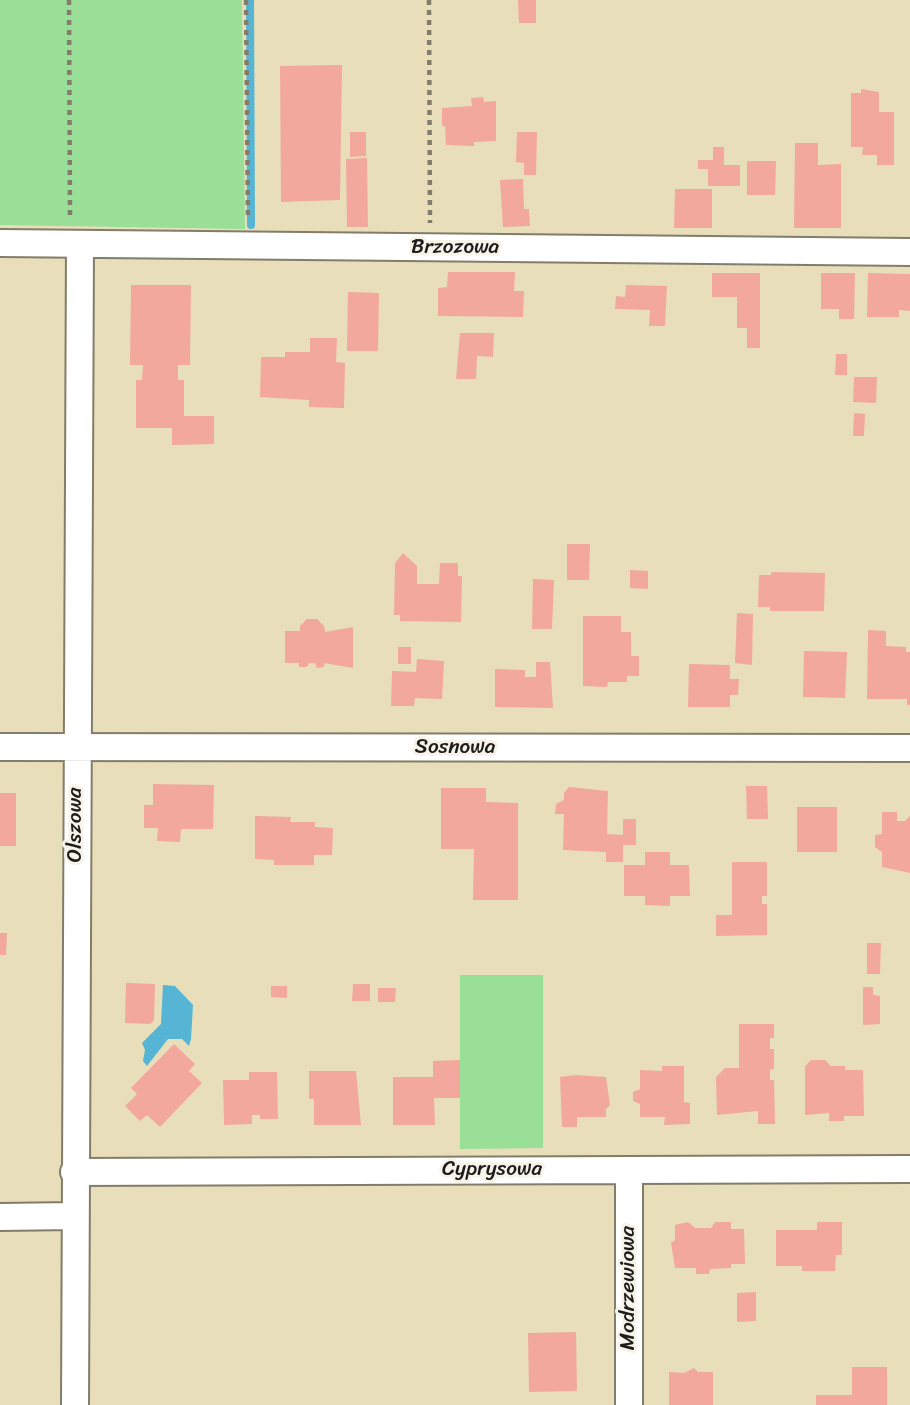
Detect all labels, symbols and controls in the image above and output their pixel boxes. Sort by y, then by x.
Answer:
street label: Brzozowa [411,235,499,261]
street label: Sosnowa [415,735,495,761]
street label: Olszowa [63,788,89,862]
street label: Cyprysowa [442,1157,542,1183]
street label: Modrzewiowa [616,1226,642,1350]

